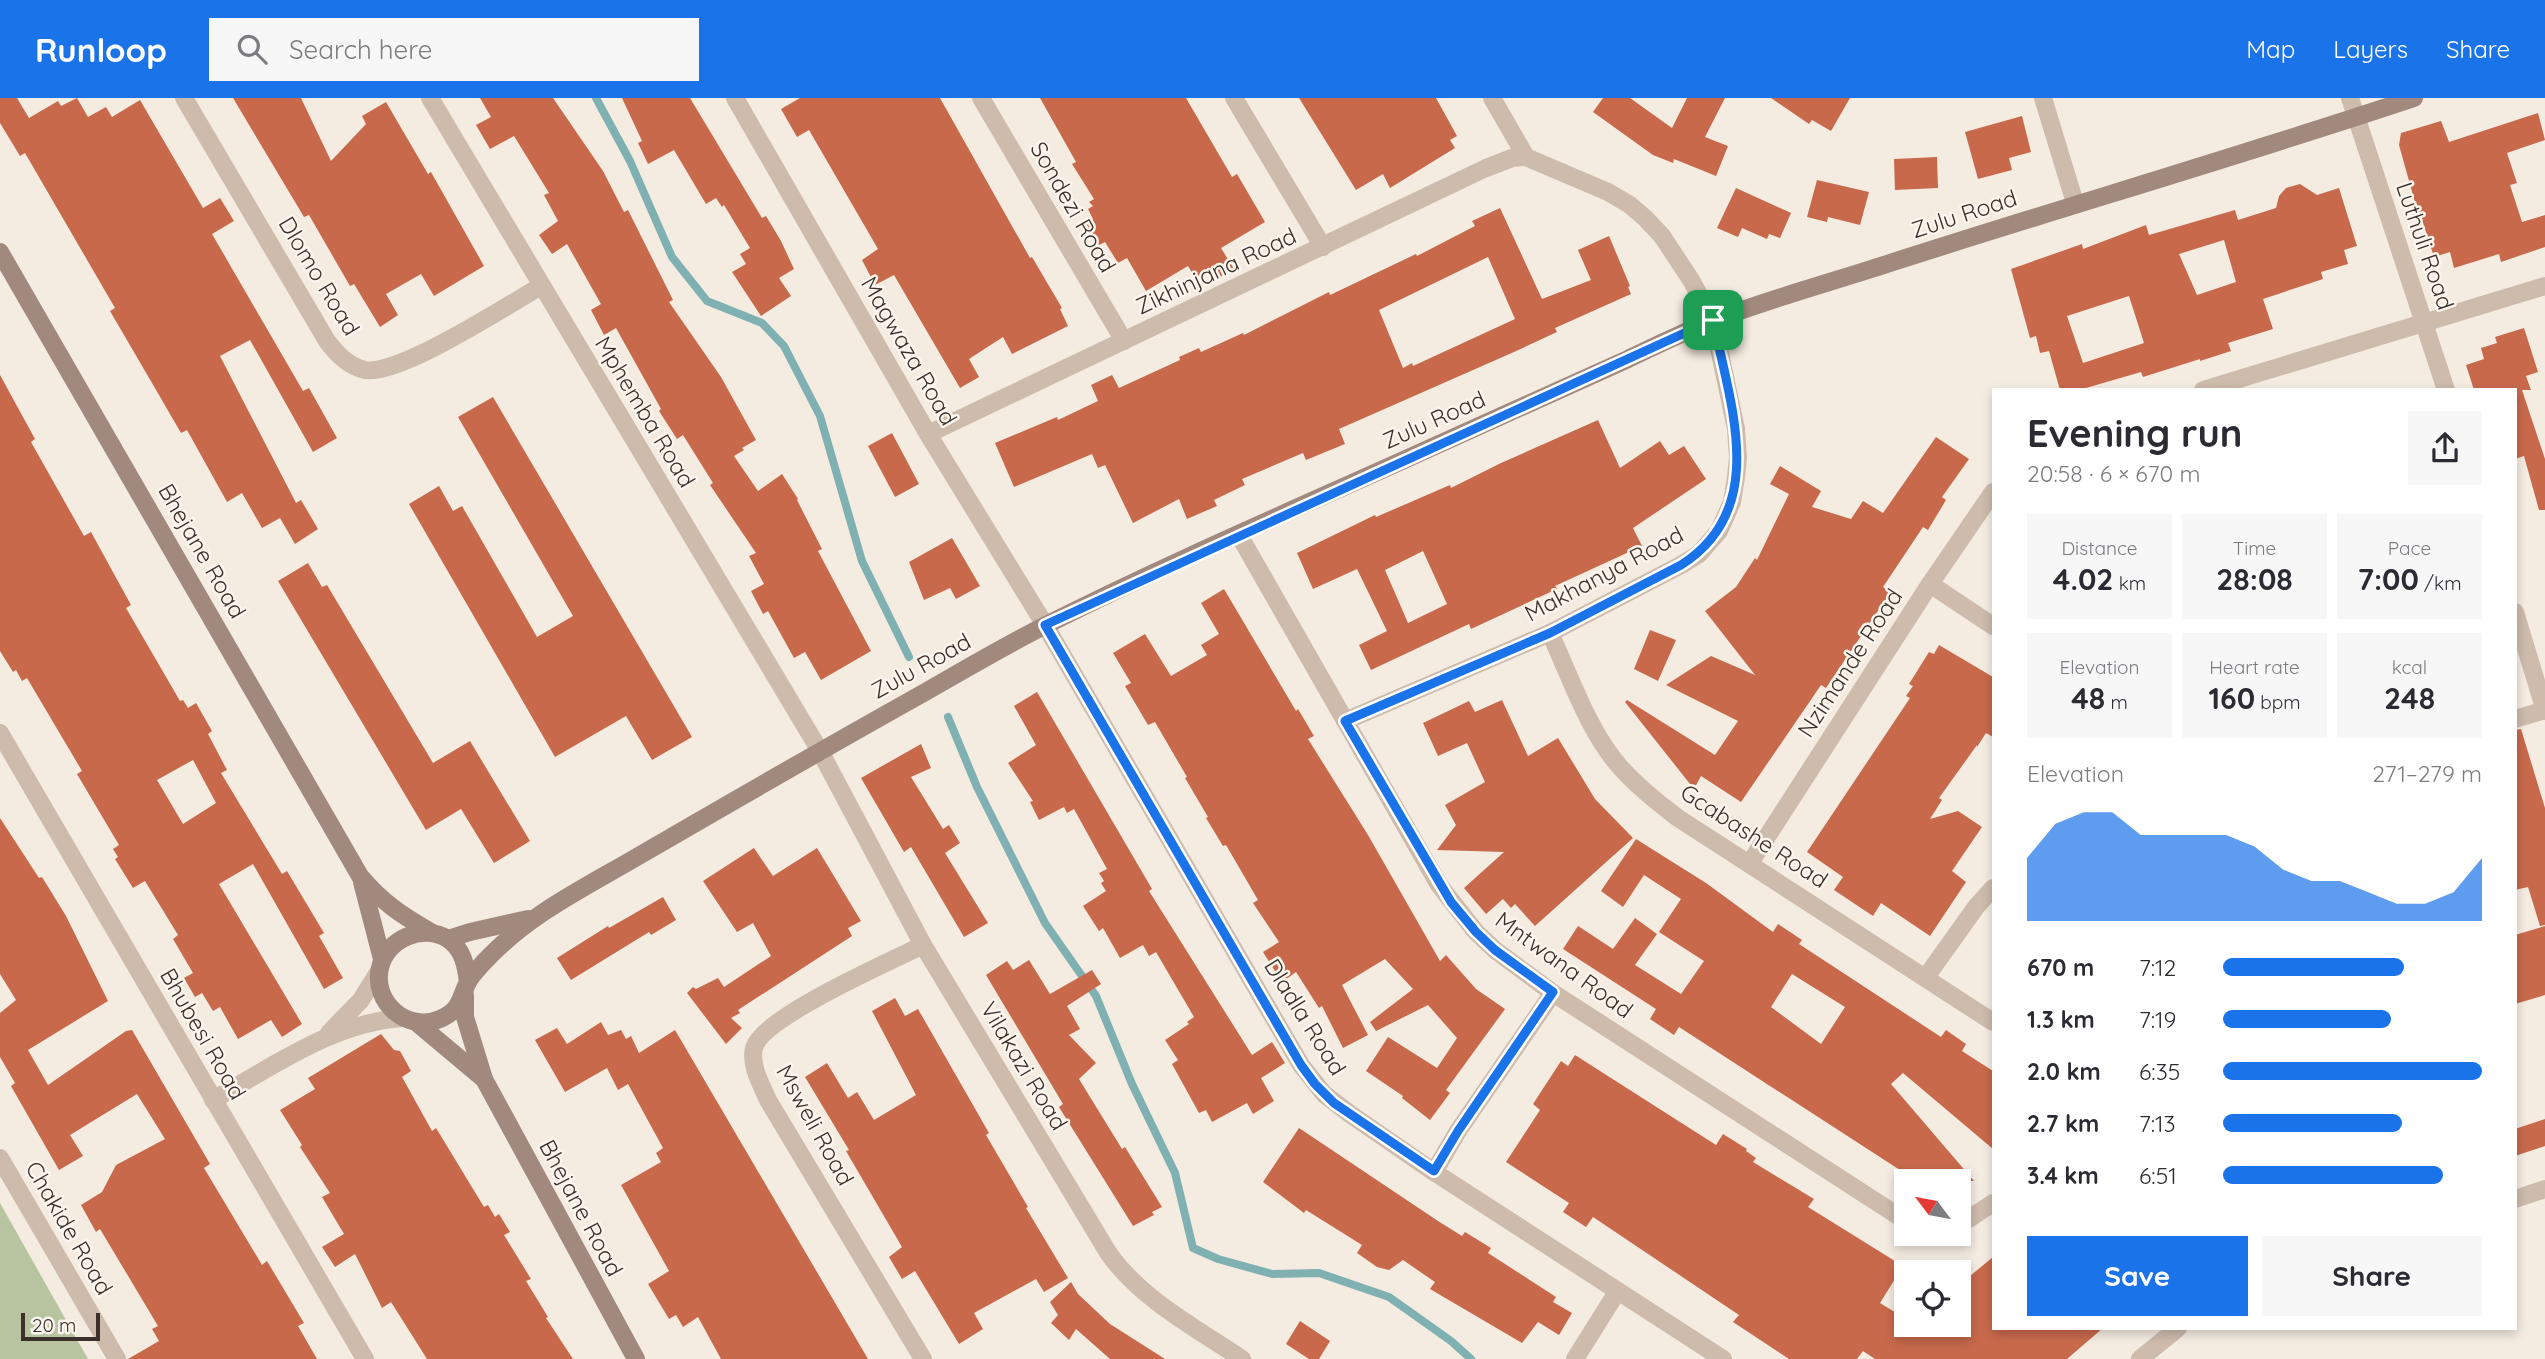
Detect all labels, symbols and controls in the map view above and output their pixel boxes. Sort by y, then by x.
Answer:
search box [209,18,699,81]
text: Runloop [35,29,167,70]
icon: search [233,30,271,68]
text: Search here [289,33,432,66]
text: Map [2246,34,2295,64]
text: Layers [2333,34,2408,64]
text: Share [2446,34,2510,64]
street label: Sondezi Road [1024,136,1123,277]
street label: Luthuli Road [2390,178,2461,313]
street label: Zulu Road [1907,183,2020,244]
street label: Dlomo Road [273,211,366,341]
street label: Zikhinjana Road [1131,221,1301,320]
street label: Magwaza Road [855,271,964,430]
pin [1683,290,1743,350]
icon: arrive [1694,301,1732,339]
street label: Mphemba Road [589,331,702,493]
street label: Zulu Road [1378,384,1490,455]
text: Evening run [2027,409,2242,457]
button: share [2408,411,2482,485]
text: 20:58 · 6 × 670 m [2027,459,2200,488]
street label: Bhejane Road [152,478,253,623]
street label: Makhanya Road [1519,520,1688,628]
text: Distance [2061,536,2138,560]
text: Time [2233,536,2276,560]
text: Pace [2388,536,2431,560]
text: 4.02 [2053,560,2113,598]
text: 28:08 [2216,560,2293,598]
text: 7:00 [2357,560,2419,598]
text: km [2113,571,2146,595]
text: /km [2419,571,2462,595]
street label: Nzimande Road [1791,583,1908,742]
street label: Zulu Road [866,626,976,705]
text: Elevation [2059,655,2140,679]
text: Heart rate [2209,655,2300,679]
text: kcal [2392,655,2427,679]
text: 48 [2071,679,2105,717]
text: 160 [2208,679,2255,717]
text: 248 [2384,679,2435,717]
text: m [2105,690,2128,714]
text: bpm [2255,690,2301,714]
text: Elevation [2027,759,2124,788]
text: 271–279 m [2372,759,2482,788]
street label: Gcabashe Road [1675,777,1833,894]
street label: Mntwana Road [1490,905,1639,1024]
street label: Dladla Road [1258,953,1353,1081]
text: 670 m [2027,953,2094,982]
text: 7:12 [2139,953,2176,982]
street label: Bhubesi Road [154,963,253,1105]
street label: Vilakazi Road [975,996,1074,1135]
text: 1.3 km [2027,1005,2095,1034]
text: 7:19 [2139,1005,2176,1034]
text: 2.0 km [2027,1057,2101,1086]
text: 6:35 [2139,1057,2180,1086]
street label: Msweli Road [770,1059,861,1190]
text: 2.7 km [2027,1109,2099,1138]
text: 7:13 [2139,1109,2176,1138]
street label: Bhejane Road [533,1134,630,1281]
street label: Chakide Road [19,1156,119,1300]
text: 3.4 km [2027,1161,2099,1190]
text: 6:51 [2139,1161,2177,1190]
north arrow [1894,1169,1970,1246]
map controls [1894,1169,1971,1337]
button: Save [2027,1236,2248,1316]
button: Share [2262,1236,2482,1316]
button: locate [1894,1260,1971,1337]
scale bar [21,1310,100,1342]
text: 20 m [32,1313,76,1337]

